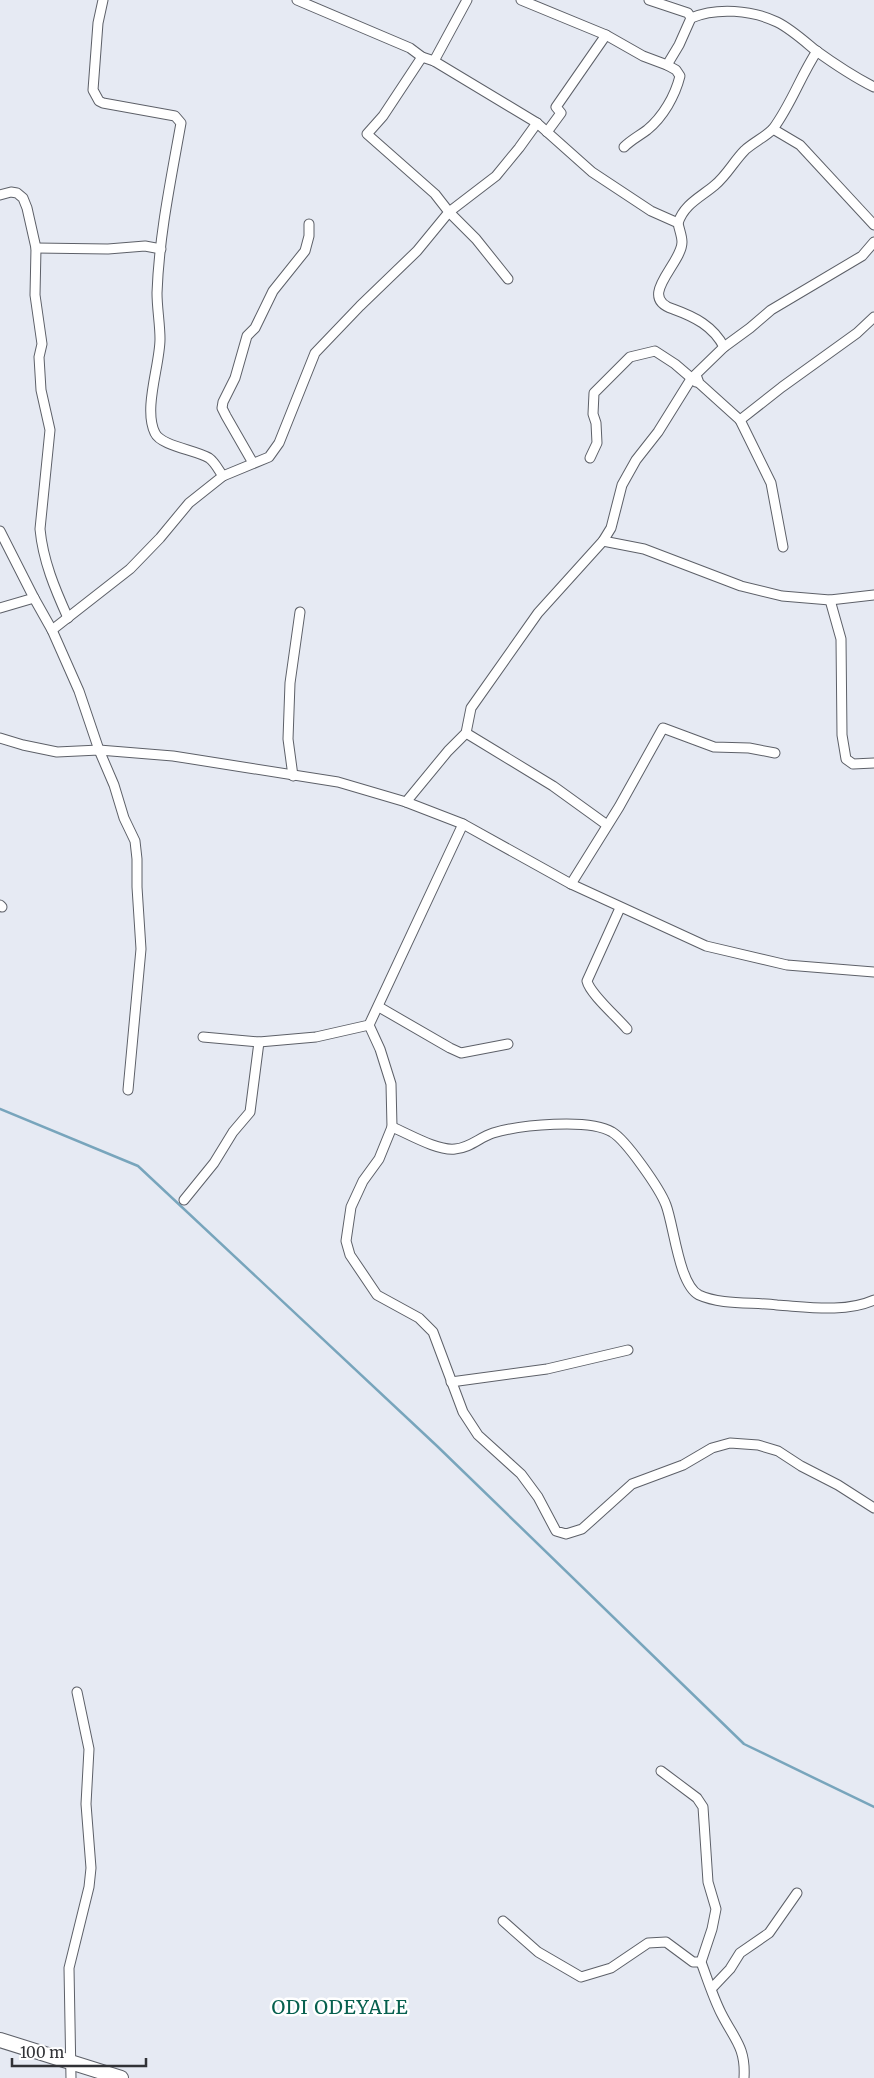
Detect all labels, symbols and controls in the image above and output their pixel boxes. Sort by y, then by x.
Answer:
district label: ODI ODEYALE [271,1995,409,2019]
scale bar [12,2036,146,2068]
text: 100 m [20,2043,64,2062]

